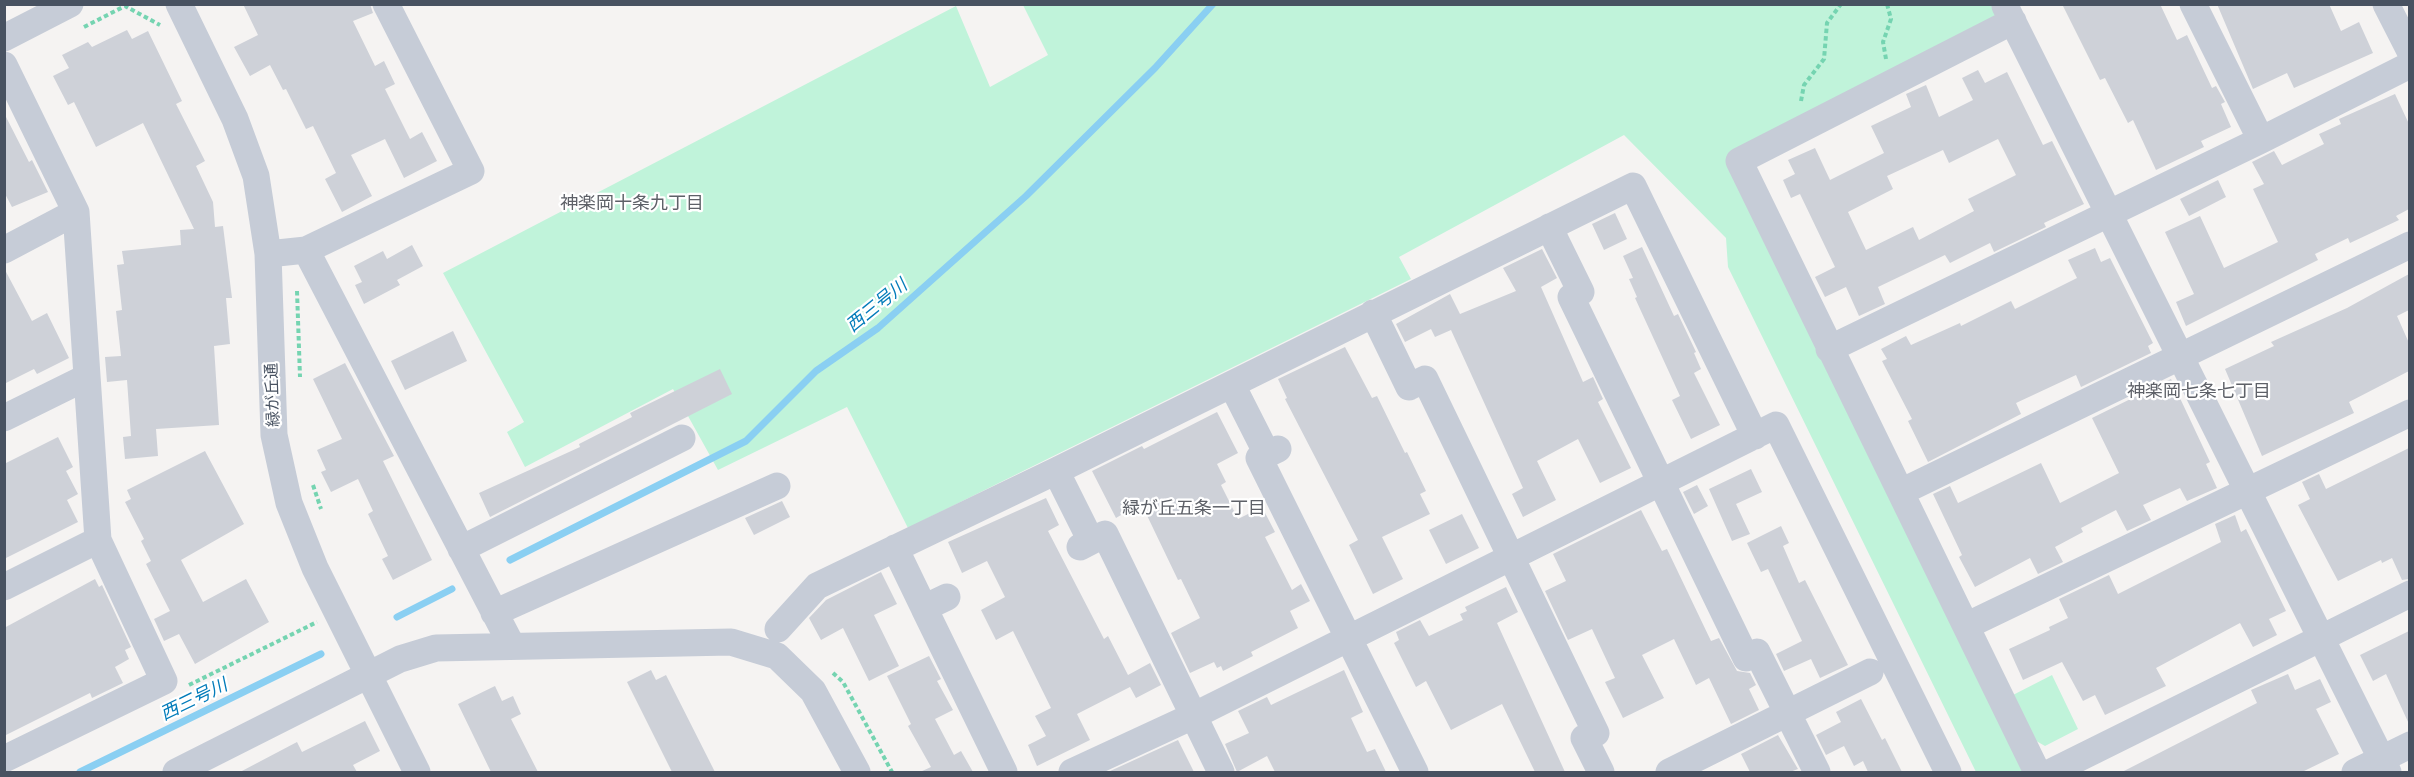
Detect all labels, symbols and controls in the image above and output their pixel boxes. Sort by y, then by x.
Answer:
district label: 神楽岡十条九丁目 [560,193,704,215]
water label: 西三号川 [842,275,912,337]
street label: 緑が丘通 [262,363,284,427]
district label: 神楽岡七条七丁目 [2127,381,2271,403]
district label: 緑が丘五条一丁目 [1122,498,1266,520]
water label: 西三号川 [157,675,231,725]

